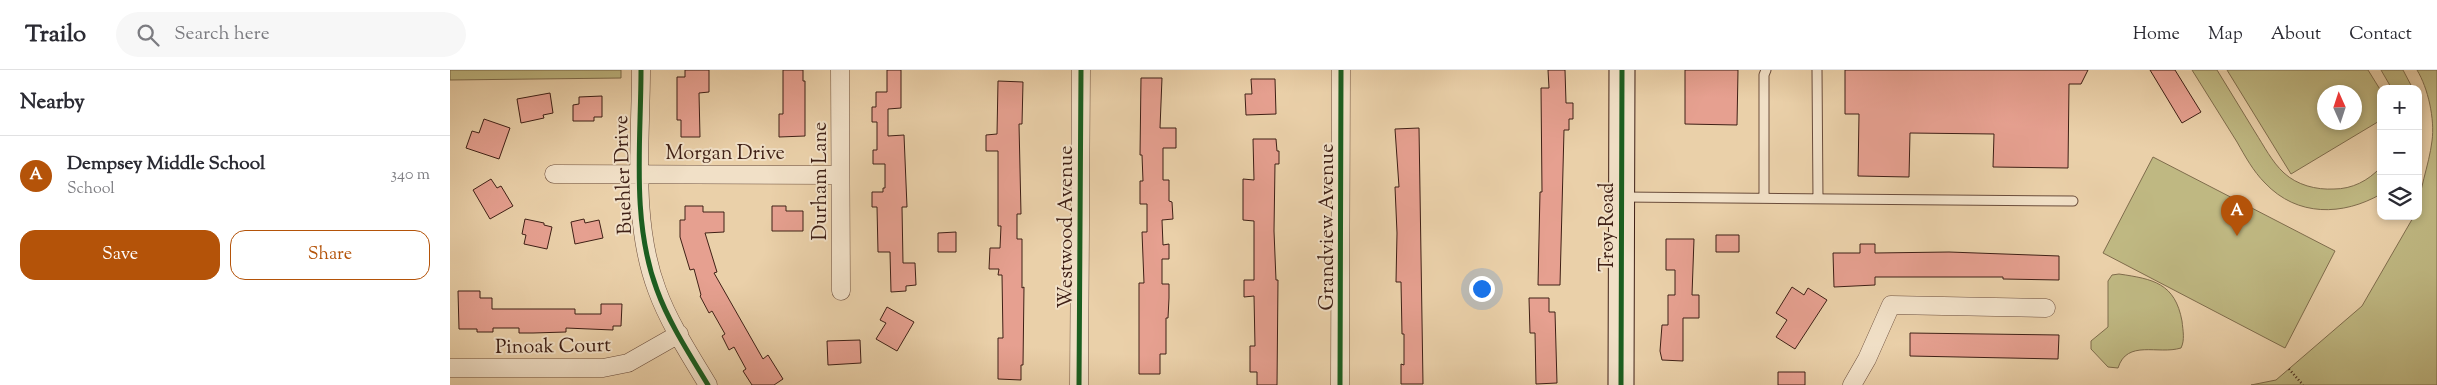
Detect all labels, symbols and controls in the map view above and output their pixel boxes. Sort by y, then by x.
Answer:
search box [116,12,466,57]
text: Trailo [25,18,86,52]
icon: search [134,21,162,49]
text: Search here [174,21,270,48]
text: Home [2133,22,2180,48]
text: Map [2208,22,2243,48]
text: About [2271,22,2321,48]
text: Contact [2349,22,2412,48]
north arrow [2317,85,2362,130]
map controls [2377,85,2422,220]
button: + [2377,85,2422,130]
text: Nearby [20,88,85,118]
street label: Buehler Drive [608,115,641,235]
street label: Durham Lane [807,122,836,240]
button: − [2377,130,2422,175]
street label: Morgan Drive [665,140,785,169]
street label: Grandview Avenue [1314,144,1343,310]
street label: Westwood Avenue [1053,146,1082,308]
text: Dempsey Middle School [67,151,265,178]
text: A [30,164,43,187]
text: 340 m [391,164,430,187]
button: layers [2377,175,2422,220]
text: School [67,178,115,201]
street label: Troy Road [1594,182,1623,272]
pin: A [2221,195,2253,236]
button: Save [20,230,220,280]
button: Share [230,230,430,280]
your location [1469,276,1495,302]
street label: Pinoak Court [495,332,611,363]

